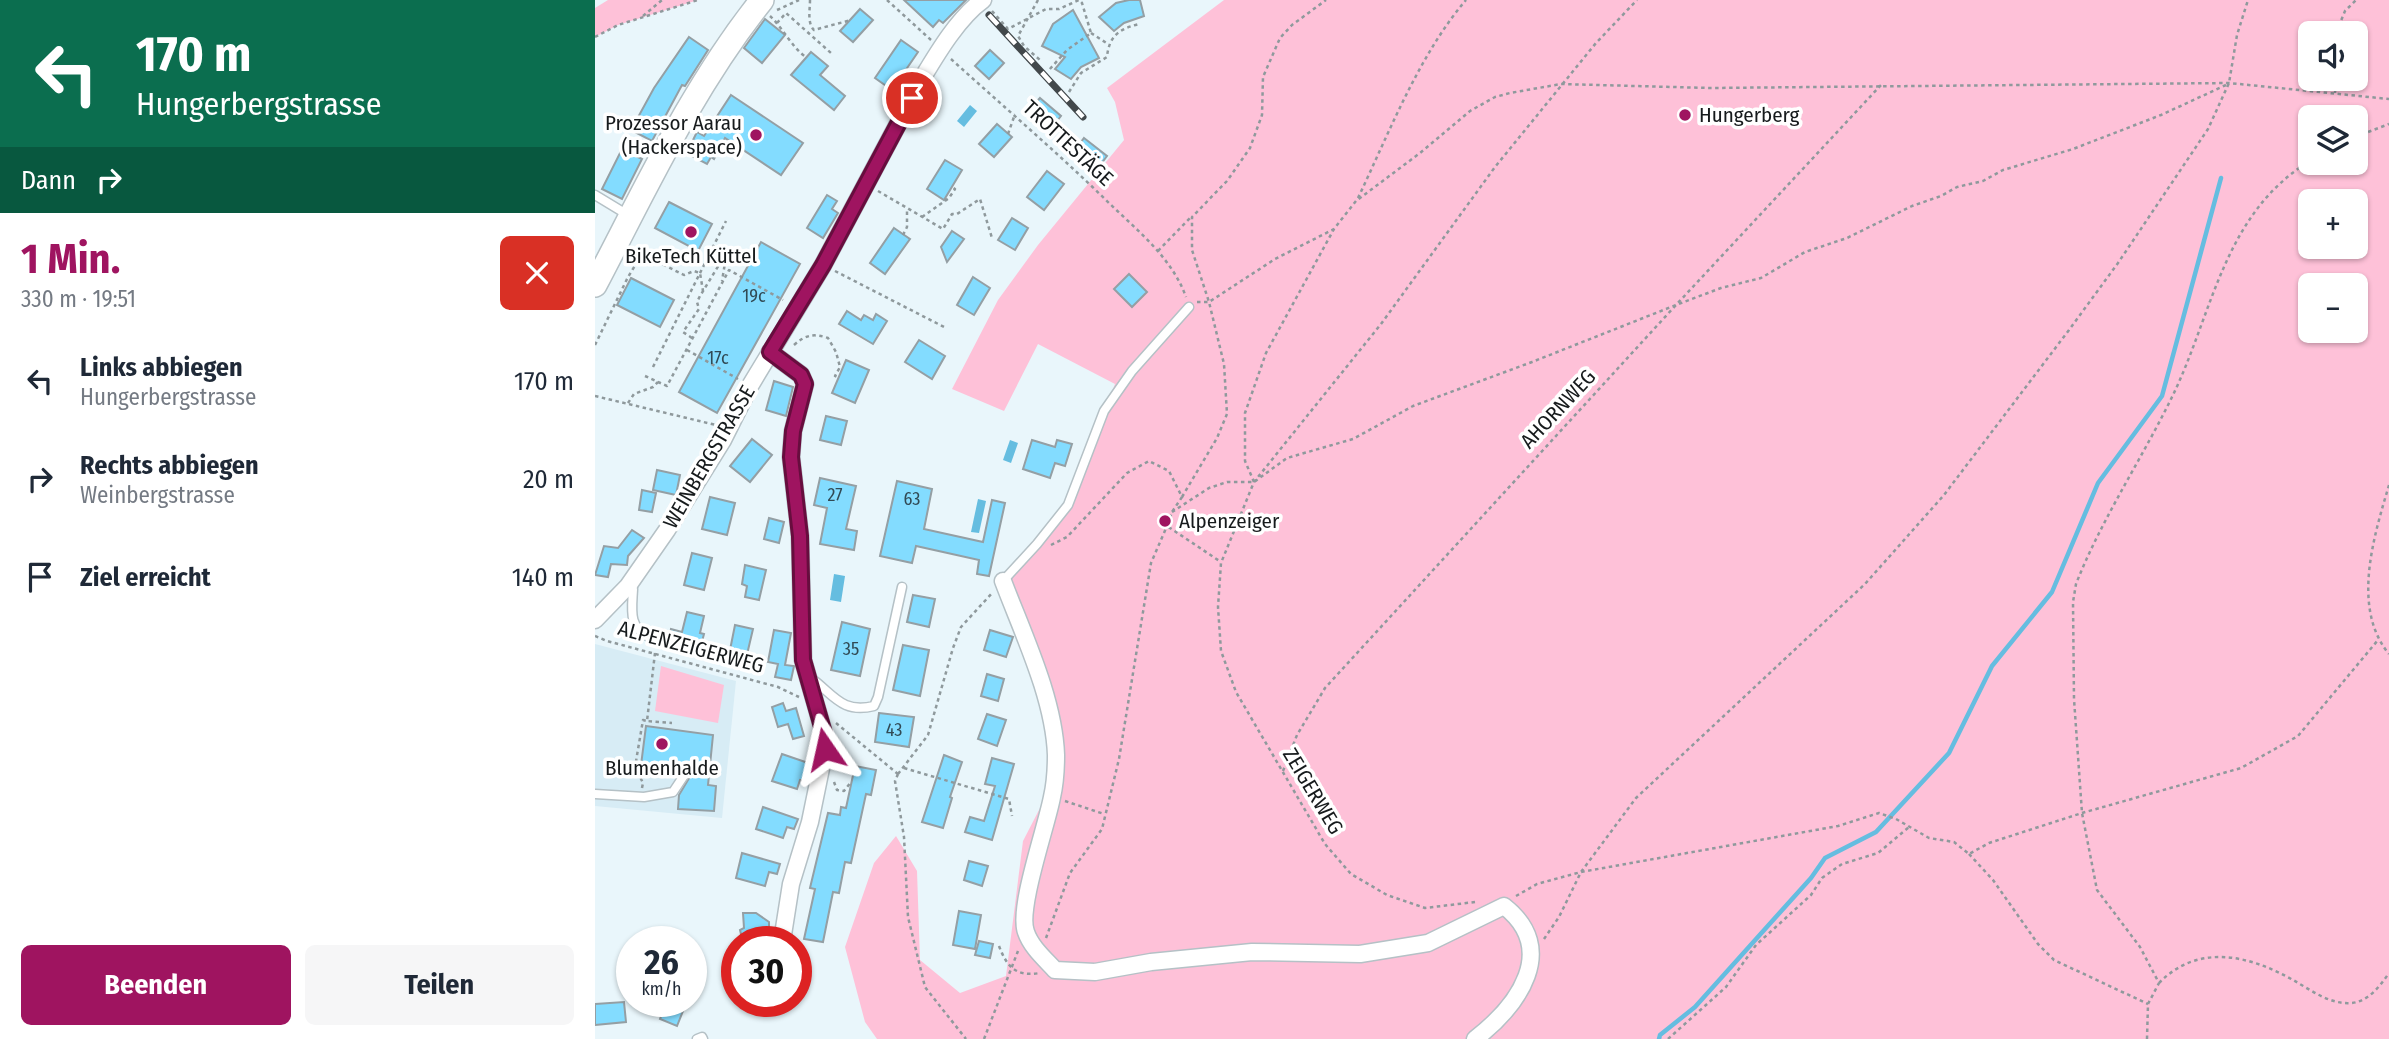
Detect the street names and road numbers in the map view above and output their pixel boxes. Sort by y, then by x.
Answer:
street label: TROTTESTÄGE [1017,95,1119,191]
street label: AHORNWEG [1515,364,1601,454]
street label: WEINBERGSTRASSE [657,381,761,533]
street label: ALPENZEIGERWEG [615,615,767,679]
street label: ZEIGERWEG [1277,743,1349,839]

